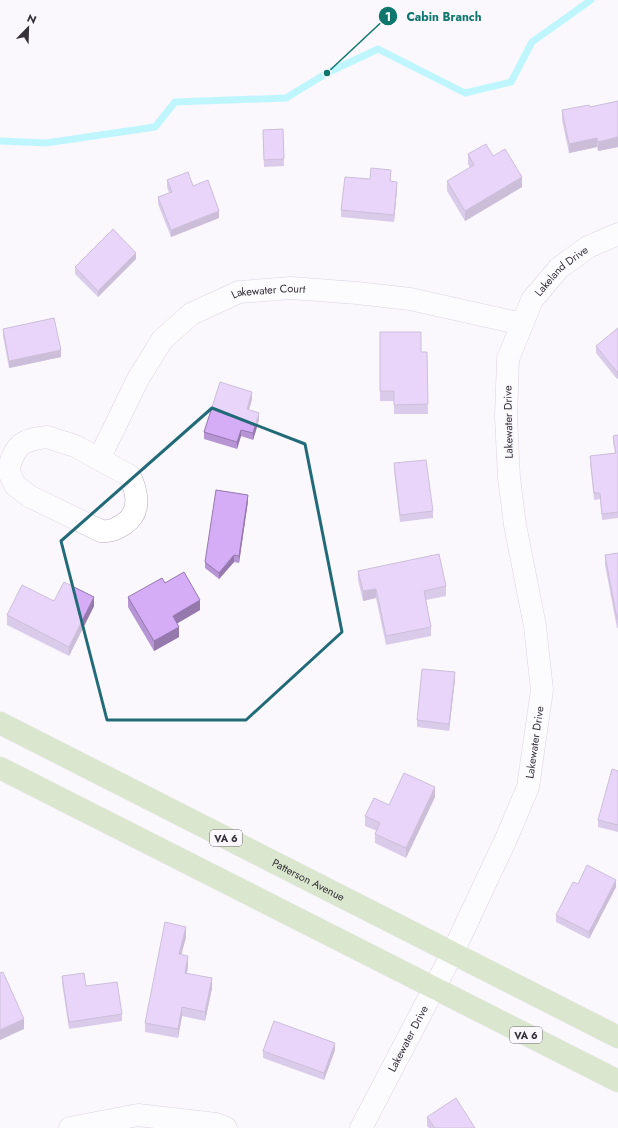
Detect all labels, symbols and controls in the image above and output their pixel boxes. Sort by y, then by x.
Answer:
callout: Cabin Branch [378,4,489,28]
north arrow [8,8,48,48]
text: 1 [385,8,391,26]
text: Cabin Branch [406,8,482,26]
text: N [25,10,39,28]
street label: Lakeland Drive [531,241,591,299]
street label: Lakewater Court [229,280,306,302]
street label: Lakewater Drive [499,385,517,459]
street label: Lakewater Drive [521,705,548,780]
road number: VA 6 [210,830,242,846]
street label: Patterson Avenue [269,855,348,905]
street label: Lakewater Drive [384,1002,432,1075]
road number: VA 6 [510,1027,542,1043]

